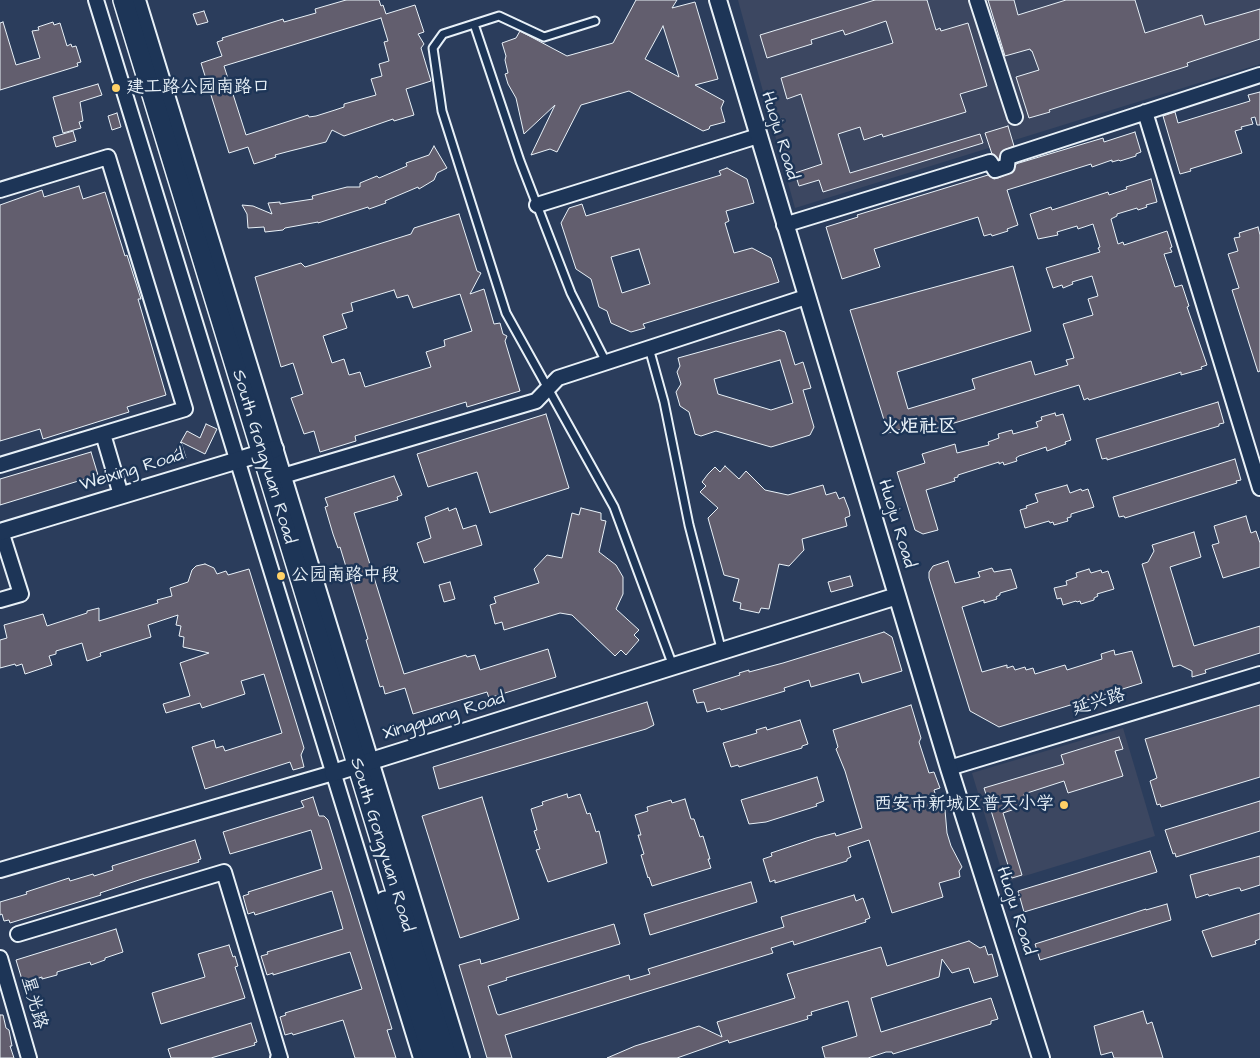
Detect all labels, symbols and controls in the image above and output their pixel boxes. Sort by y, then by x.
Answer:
place label: 建工路公园南路口 [126,77,270,99]
marker: 建工路公园南路口 [110,82,122,94]
street label: Huoju Road [755,89,803,183]
street label: South Gongyuan Road [226,367,300,547]
district label: 火炬社区 [881,417,957,439]
street label: Weixing Road [77,445,187,497]
street label: Huoju Road [872,477,920,571]
place label: 公园南路中段 [291,565,399,587]
marker: 公园南路中段 [275,570,287,582]
street label: 延兴路 [1070,685,1128,721]
street label: Xingguang Road [380,688,508,746]
street label: South Gongyuan Road [344,755,418,935]
place label: 西安市新城区普天小学 [874,794,1054,816]
marker: 西安市新城区普天小学 [1058,799,1070,811]
street label: Huoju Road [991,864,1039,958]
street label: 星光路 [15,974,51,1032]

